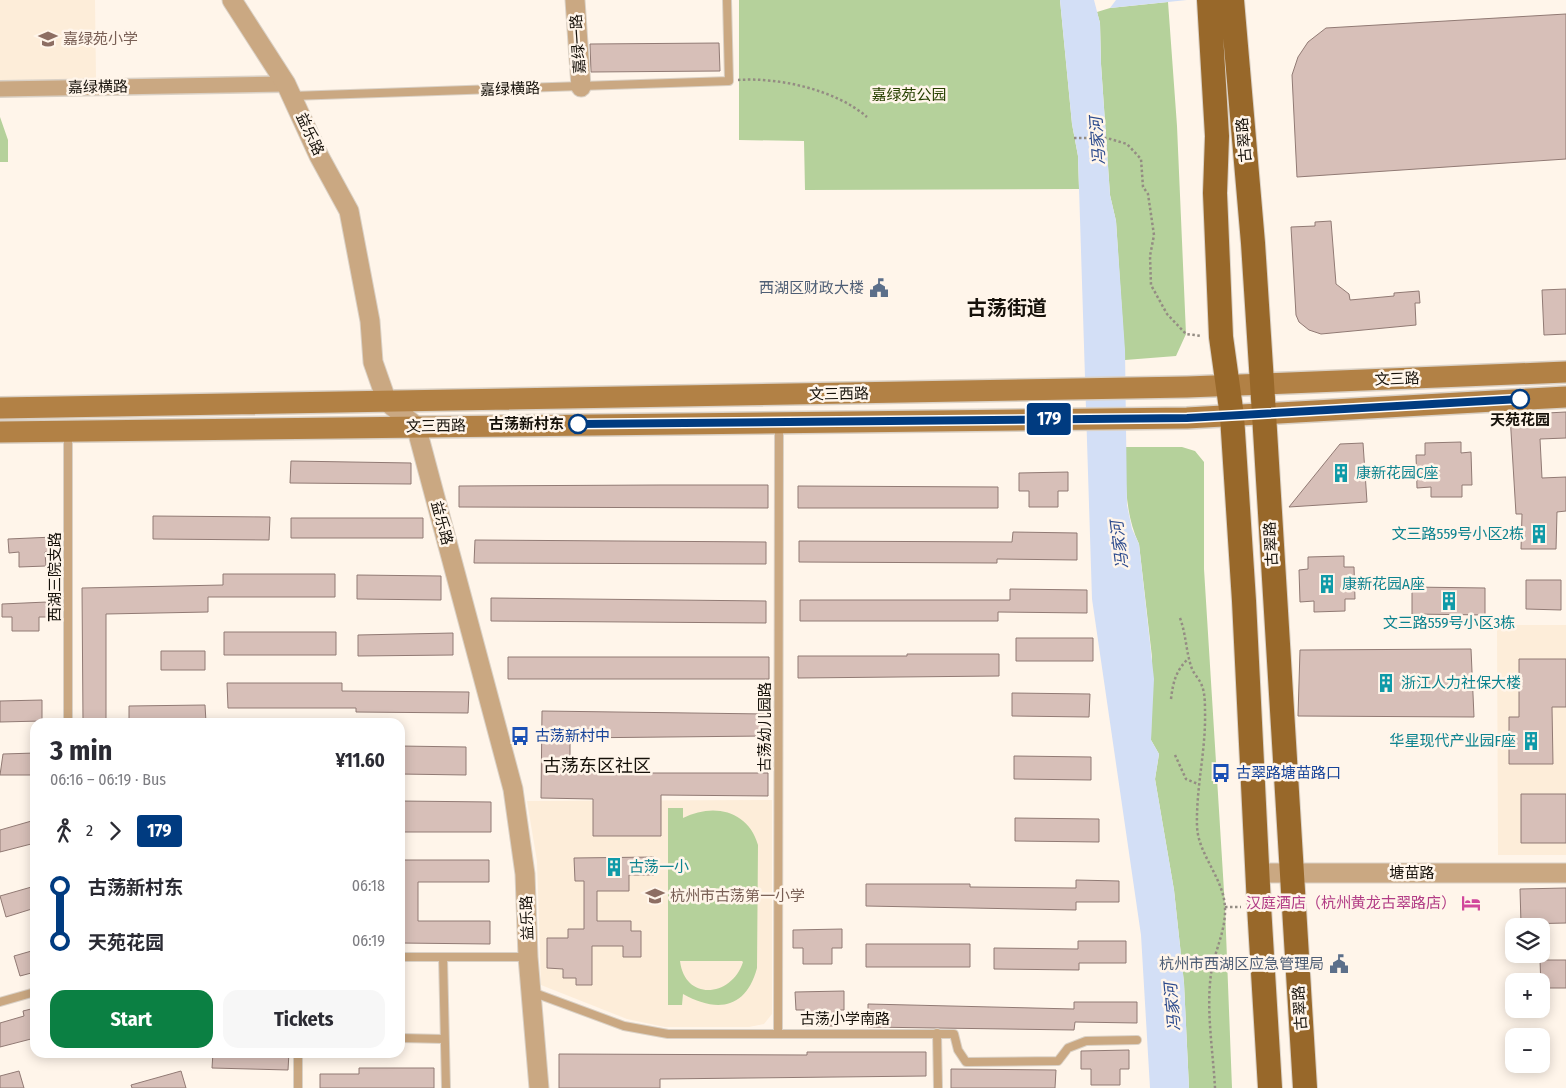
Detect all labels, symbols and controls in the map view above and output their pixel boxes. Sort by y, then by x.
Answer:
street label: 嘉绿一路 [567,13,589,75]
school or university icon: 嘉绿苑小学 [37,28,59,50]
place label: 嘉绿苑小学 [63,30,138,48]
street label: 嘉绿横路 [68,77,128,97]
street label: 嘉绿横路 [480,79,540,99]
park label: 嘉绿苑公园 [871,86,947,104]
street label: 益乐路 [292,110,328,158]
water label: 冯家河 [1086,113,1109,166]
street label: 古翠路 [1233,117,1255,163]
public building icon: 西湖区财政大楼 [868,277,890,299]
place label: 西湖区财政大楼 [759,279,864,297]
district label: 古荡街道 [967,296,1047,320]
street label: 文三路 [1374,369,1420,389]
street label: 文三西路 [809,384,869,404]
marker: 天苑花园 [1510,389,1530,409]
line badge: 179 [1020,403,1078,435]
text: 179 [1037,408,1061,430]
place label: 天苑花园 [1490,411,1550,429]
marker: 古荡新村东 [568,414,588,434]
place label: 古荡新村东 [489,415,564,433]
street label: 文三西路 [406,416,466,436]
building icon: 康新花园C座 [1330,462,1352,484]
place label: 康新花园C座 [1356,464,1439,482]
street label: 益乐路 [427,499,457,547]
water label: 冯家河 [1107,517,1132,570]
street label: 古翠路 [1261,521,1281,567]
building icon: 文三路559号小区2栋 [1528,523,1550,545]
place label: 文三路559号小区2栋 [1392,525,1524,543]
street label: 西湖三院支路 [46,532,64,622]
building icon: 康新花园A座 [1316,573,1338,595]
place label: 康新花园A座 [1342,575,1425,593]
building icon: 文三路559号小区3栋 [1438,590,1460,612]
place label: 文三路559号小区3栋 [1383,614,1515,632]
building icon: 浙江人力社保大楼 [1375,672,1397,694]
place label: 浙江人力社保大楼 [1401,674,1521,692]
street label: 古荡幼儿园路 [756,682,774,772]
bus stop icon: 古荡新村中 [509,725,531,747]
place label: 古荡新村中 [535,727,610,745]
building icon: 华星现代产业园F座 [1520,730,1542,752]
place label: 华星现代产业园F座 [1389,732,1516,750]
text: 3 min [50,734,112,767]
text: ¥11.60 [336,749,385,772]
district label: 古荡东区社区 [543,755,651,777]
bus stop icon: 古翠路塘苗路口 [1210,762,1232,784]
place label: 古翠路塘苗路口 [1236,764,1341,782]
text: 06:16 – 06:19 · Bus [50,770,166,789]
icon: walk [50,817,78,845]
icon: forward [101,817,129,845]
text: 179 [147,820,172,842]
text: 2 [86,821,93,840]
building icon: 古荡一小 [603,856,625,878]
place label: 古荡一小 [629,858,689,876]
street label: 塘苗路 [1389,864,1435,882]
text: 古荡新村东 [88,876,183,899]
text: 06:18 [352,876,385,895]
school or university icon: 杭州市古荡第一小学 [644,885,666,907]
place label: 杭州市古荡第一小学 [670,887,805,905]
hotel icon: 汉庭酒店（杭州黄龙古翠路店） [1460,892,1482,914]
place label: 汉庭酒店（杭州黄龙古翠路店） [1246,894,1456,912]
street label: 益乐路 [517,895,537,941]
map controls [1505,918,1550,1073]
button: layers [1505,918,1550,963]
text: 天苑花园 [88,931,164,954]
text: 06:19 [352,931,385,950]
public building icon: 杭州市西湖区应急管理局 [1328,953,1350,975]
place label: 杭州市西湖区应急管理局 [1159,955,1324,973]
button: + [1505,973,1550,1018]
water label: 冯家河 [1161,979,1184,1032]
street label: 古翠路 [1289,985,1311,1031]
button: Start [50,990,213,1048]
button: Tickets [223,990,385,1048]
street label: 古荡小学南路 [800,1010,890,1028]
button: − [1505,1028,1550,1073]

